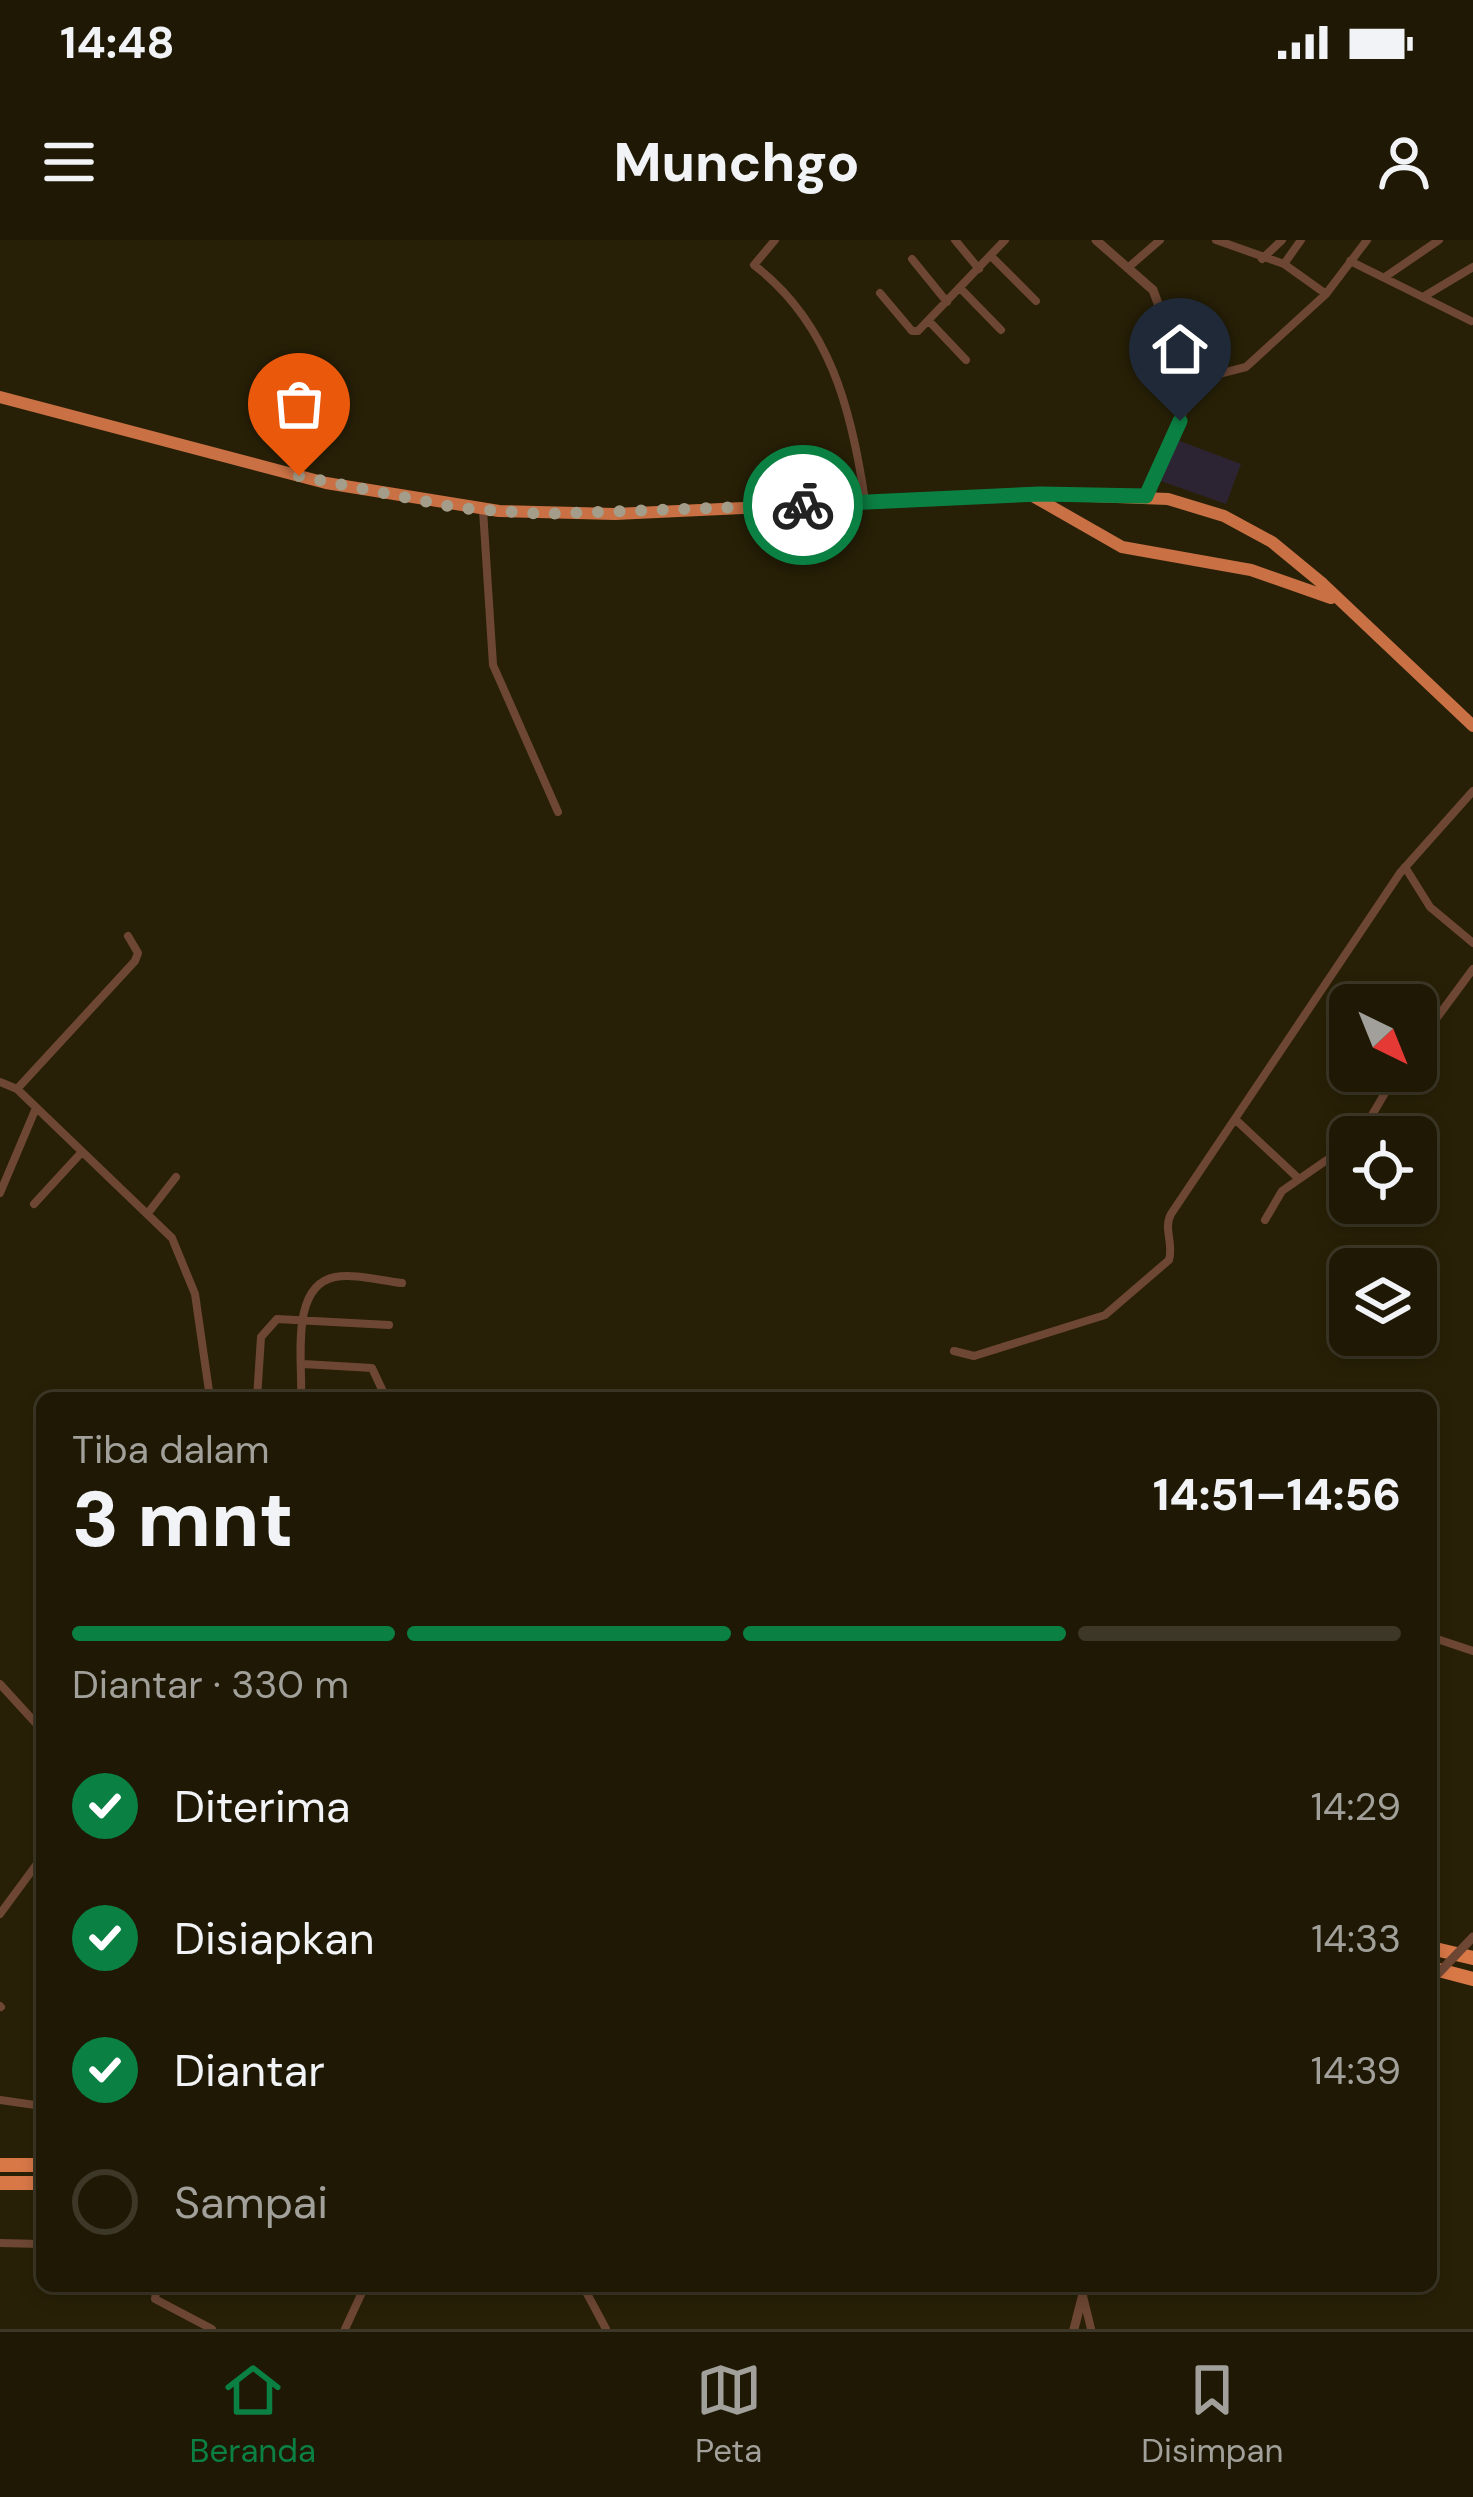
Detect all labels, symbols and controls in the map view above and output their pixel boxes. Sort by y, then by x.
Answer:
text: 14:48 [60,13,175,72]
text: Munchgo [613,127,860,198]
icon: menu [36,129,102,195]
icon: person [1371,129,1437,195]
pin [1129,298,1231,421]
icon: home [1147,316,1213,382]
pin [248,353,350,476]
icon: bag [266,371,332,437]
courier [743,445,863,565]
icon: bike [770,472,836,538]
north arrow [1329,984,1437,1092]
map controls [1329,984,1437,1356]
button: locate [1329,1116,1437,1224]
button: layers [1329,1248,1437,1356]
text: Tiba dalam [72,1424,270,1475]
text: 14:51–14:56 [1153,1465,1401,1524]
text: 3 mnt [72,1469,294,1570]
text: Diantar · 330 m [72,1659,349,1710]
icon: check [72,1773,138,1839]
text: Diterima [174,1777,350,1836]
text: 14:29 [1311,1781,1401,1832]
icon: check [72,1905,138,1971]
text: Disiapkan [174,1909,375,1968]
text: 14:33 [1311,1913,1401,1964]
icon: check [72,2037,138,2103]
text: Diantar [174,2041,325,2100]
text: 14:39 [1311,2045,1401,2096]
text: Sampai [174,2173,328,2232]
tab: Beranda [190,2357,316,2472]
tab: Peta [695,2357,762,2472]
tab: Disimpan [1141,2357,1283,2472]

